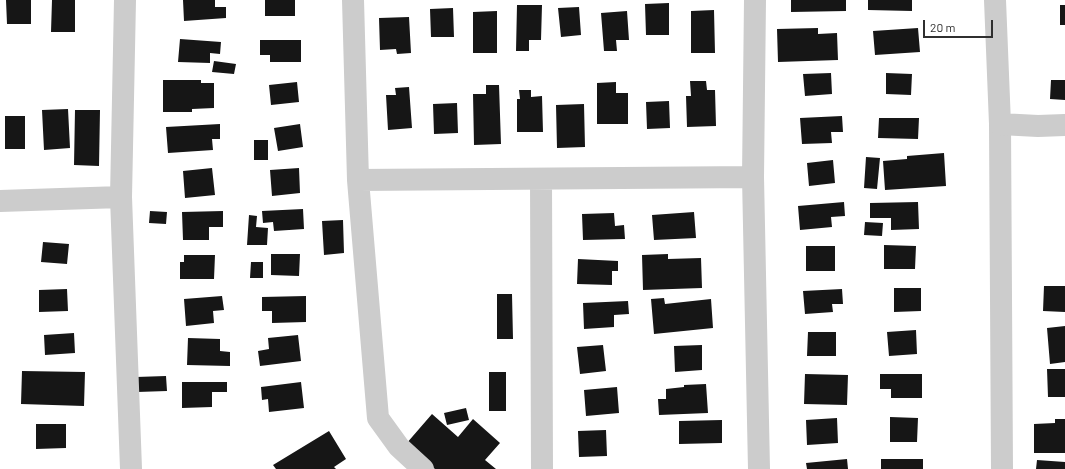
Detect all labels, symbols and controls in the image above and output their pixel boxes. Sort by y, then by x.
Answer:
scale bar [925,12,995,38]
text: 20 m [930,20,956,34]

